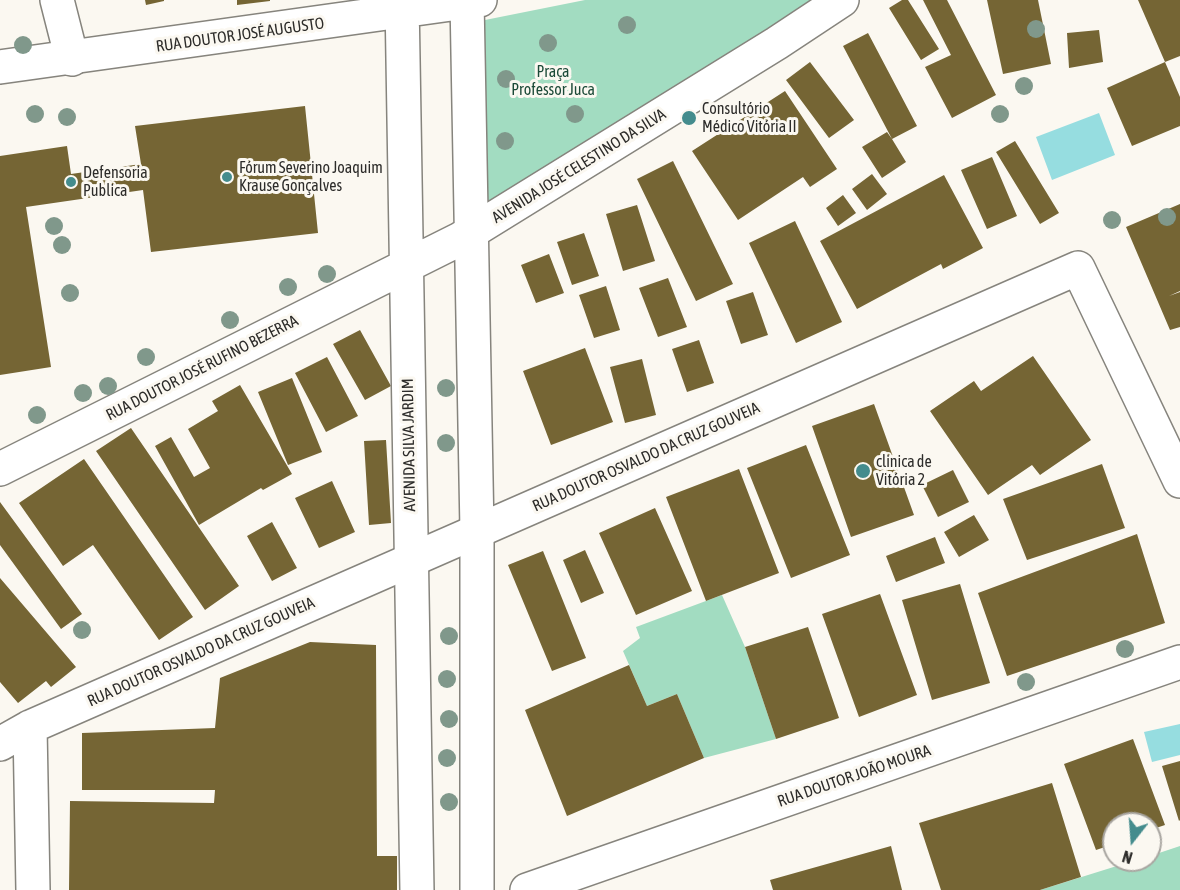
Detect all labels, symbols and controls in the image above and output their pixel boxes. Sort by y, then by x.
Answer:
street label: RUA DOUTOR JOSÉ AUGUSTO [155,14,325,56]
park label: Praça Professor Juca [511,62,595,100]
place label: Consultório Médico Vitória II [702,99,796,137]
street label: AVENIDA JOSÉ CELESTINO DA SILVA [489,105,669,227]
marker: Consultório Médico Vitória II [680,109,698,127]
place label: Fórum Severino Joaquim Krause Gonçalves [239,158,383,196]
place label: Defensoria Publica [83,163,148,201]
marker: Fórum Severino Joaquim Krause Gonçalves [220,170,234,184]
marker: Defensoria Publica [64,175,78,189]
street label: RUA DOUTOR JOSÉ RUFINO BEZERRA [103,311,301,425]
street label: AVENIDA SILVA JARDIM [398,378,420,512]
street label: RUA DOUTOR OSVALDO DA CRUZ GOUVEIA [530,398,762,516]
place label: clinica de Vitória 2 [876,452,932,490]
marker: clinica de Vitória 2 [854,462,872,480]
street label: RUA DOUTOR OSVALDO DA CRUZ GOUVEIA [85,593,317,711]
street label: RUA DOUTOR JOÃO MOURA [775,741,933,811]
north arrow [1102,812,1162,872]
text: N [1120,847,1134,867]

